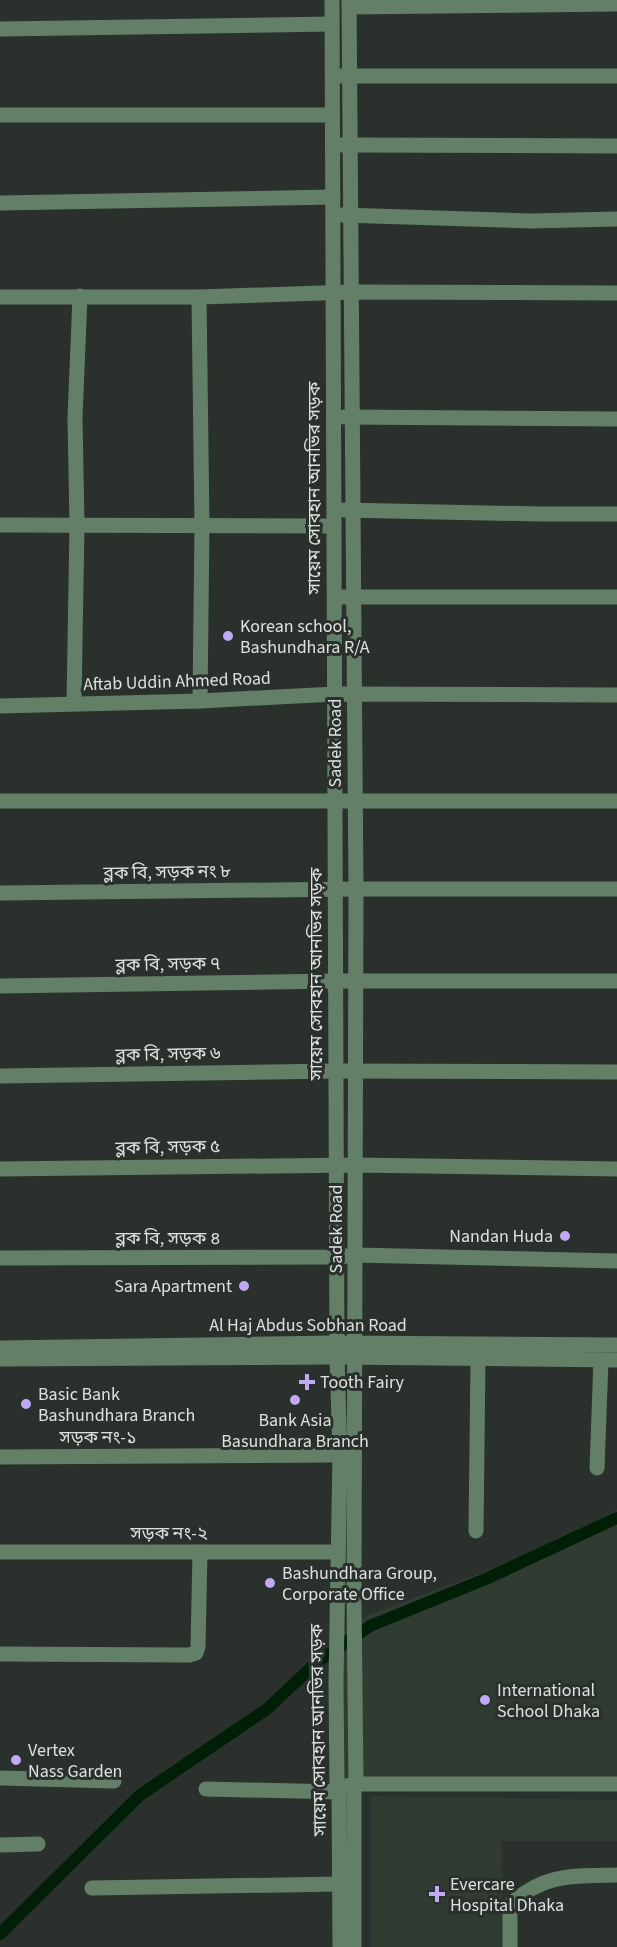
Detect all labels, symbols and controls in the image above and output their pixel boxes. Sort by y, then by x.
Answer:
street label: সায়েম সোবহান আনভির সড়ক [302,381,327,595]
place label: Korean school, Bashundhara R/A [240,614,370,660]
marker: Korean school, Bashundhara R/A [221,629,235,643]
street label: Aftab Uddin Ahmed Road [83,666,271,697]
street label: Sadek Road [323,699,348,787]
street label: ব্লক বি, সড়ক নং ৮ [102,859,231,886]
street label: সায়েম সোবহান আনভির সড়ক [304,867,329,1081]
street label: ব্লক বি, সড়ক ৭ [114,951,221,978]
street label: ব্লক বি, সড়ক ৬ [114,1041,221,1068]
street label: ব্লক বি, সড়ক ৫ [114,1134,221,1161]
street label: Sadek Road [324,1185,349,1273]
place label: Nandan Huda [449,1224,553,1249]
street label: ব্লক বি, সড়ক ৪ [114,1226,221,1251]
marker: Nandan Huda [558,1229,572,1243]
place label: Sara Apartment [114,1274,232,1299]
marker: Sara Apartment [237,1279,251,1293]
street label: Al Haj Abdus Sobhan Road [209,1313,407,1338]
place label: Tooth Fairy [320,1370,405,1395]
marker: Tooth Fairy [298,1373,316,1391]
place label: Basic Bank Bashundhara Branch [38,1382,195,1428]
marker: Bank Asia Basundhara Branch [288,1393,302,1407]
marker: Basic Bank Bashundhara Branch [19,1397,33,1411]
place label: Bank Asia Basundhara Branch [221,1408,369,1454]
street label: সড়ক নং-১ [58,1425,137,1450]
street label: সড়ক নং-২ [129,1521,208,1546]
place label: Bashundhara Group, Corporate Office [282,1561,437,1607]
marker: Bashundhara Group, Corporate Office [263,1576,277,1590]
street label: সায়েম সোবহান আনভির সড়ক [304,1623,333,1837]
place label: International School Dhaka [497,1678,600,1724]
marker: International School Dhaka [478,1693,492,1707]
place label: Vertex Nass Garden [28,1738,122,1784]
marker: Vertex Nass Garden [9,1753,23,1767]
place label: Evercare Hospital Dhaka [450,1872,564,1918]
marker: Evercare Hospital Dhaka [428,1885,446,1903]

